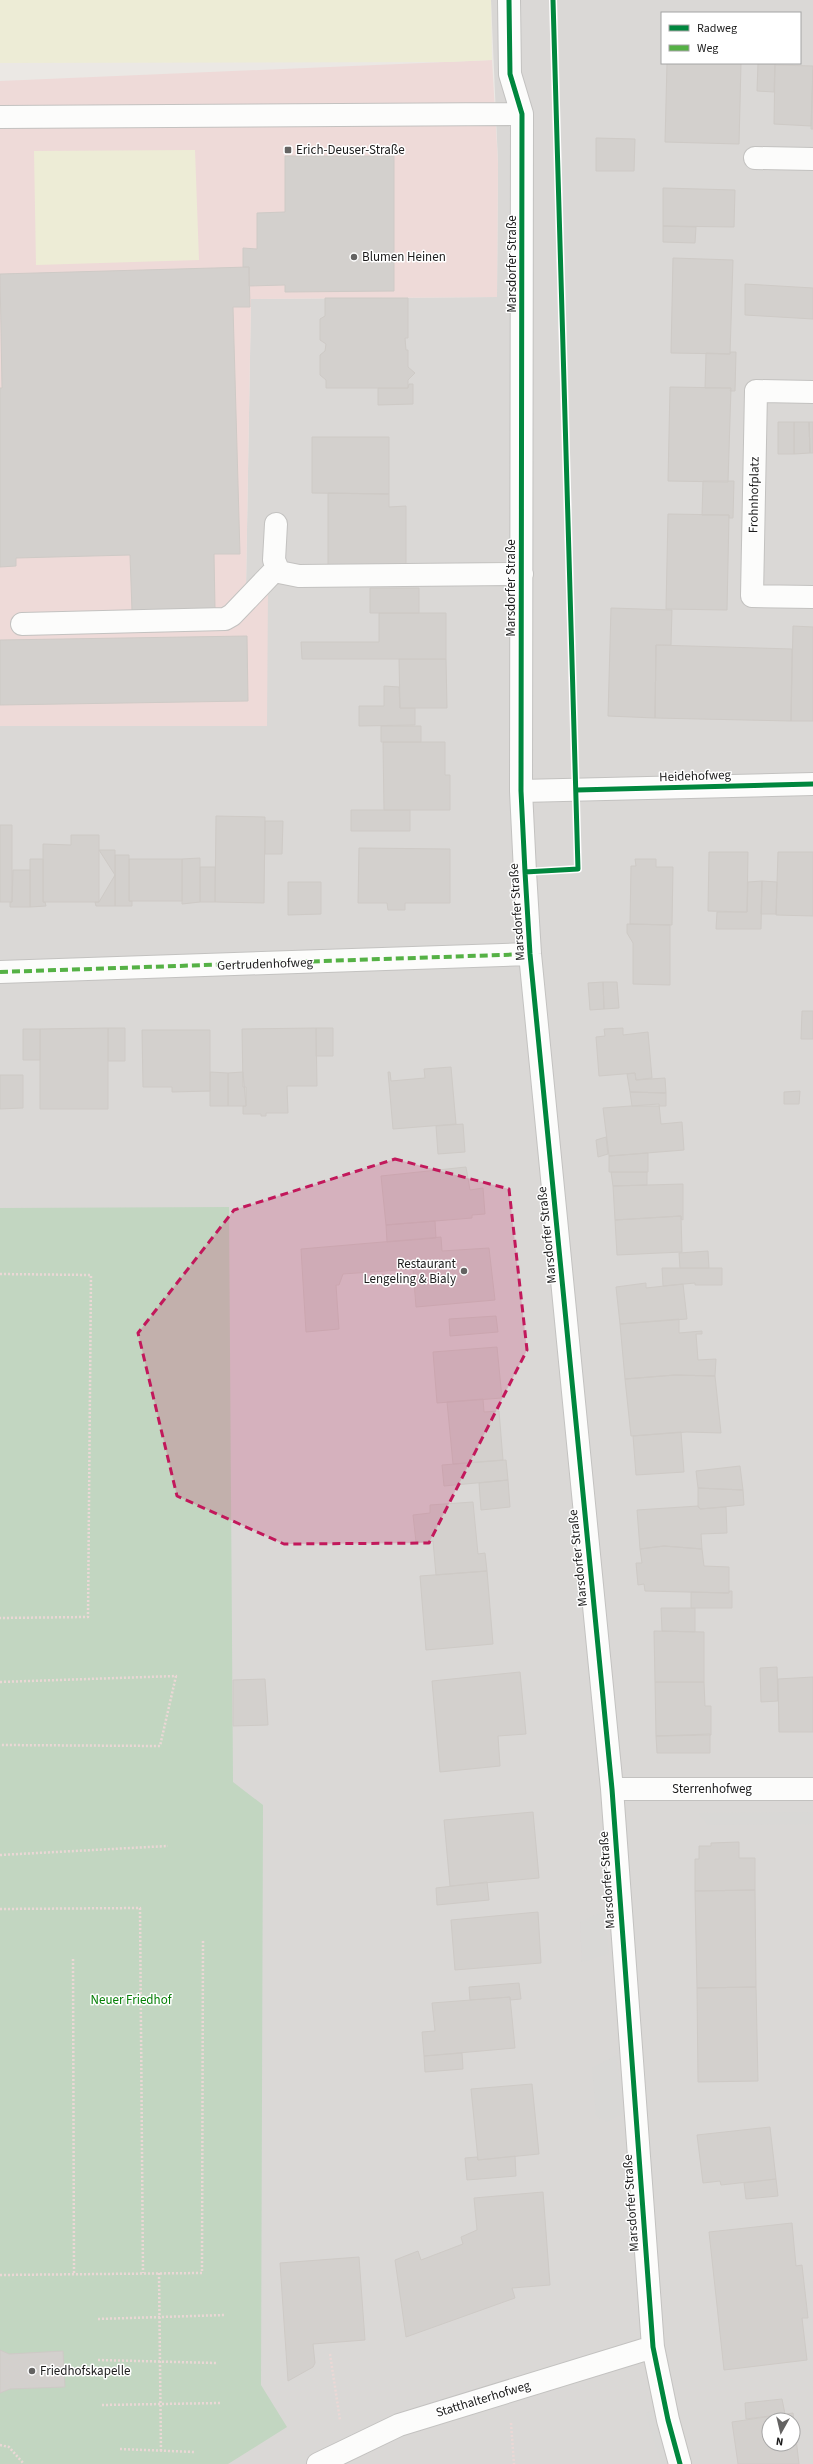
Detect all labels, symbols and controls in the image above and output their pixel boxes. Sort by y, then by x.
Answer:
legend [661,12,801,64]
text: Radweg [697,20,737,37]
text: Weg [697,40,718,57]
place label: Erich-Deuser-Straße [296,141,405,159]
marker: Erich-Deuser-Straße [283,145,293,155]
street label: Marsdorfer Straße [503,215,521,313]
place label: Blumen Heinen [362,248,446,266]
marker: Blumen Heinen [349,252,359,262]
street label: Frohnhofplatz [744,456,764,533]
street label: Marsdorfer Straße [502,539,520,637]
street label: Heidehofweg [659,766,732,786]
street label: Marsdorfer Straße [505,863,529,961]
street label: Gertrudenhofweg [217,953,314,975]
street label: Marsdorfer Straße [533,1186,561,1284]
place label: Restaurant Lengeling & Bialy [363,1255,457,1288]
marker: Restaurant Lengeling & Bialy [459,1266,469,1276]
street label: Marsdorfer Straße [564,1509,592,1607]
street label: Sterrenhofweg [672,1780,752,1798]
street label: Marsdorfer Straße [595,1831,619,1929]
park label: Neuer Friedhof [91,1991,173,2009]
street label: Marsdorfer Straße [619,2154,643,2252]
place label: Friedhofskapelle [40,2362,130,2380]
marker: Friedhofskapelle [27,2366,37,2376]
street label: Statthalterhofweg [434,2376,533,2422]
north arrow [761,2412,801,2452]
text: N [775,2433,784,2449]

